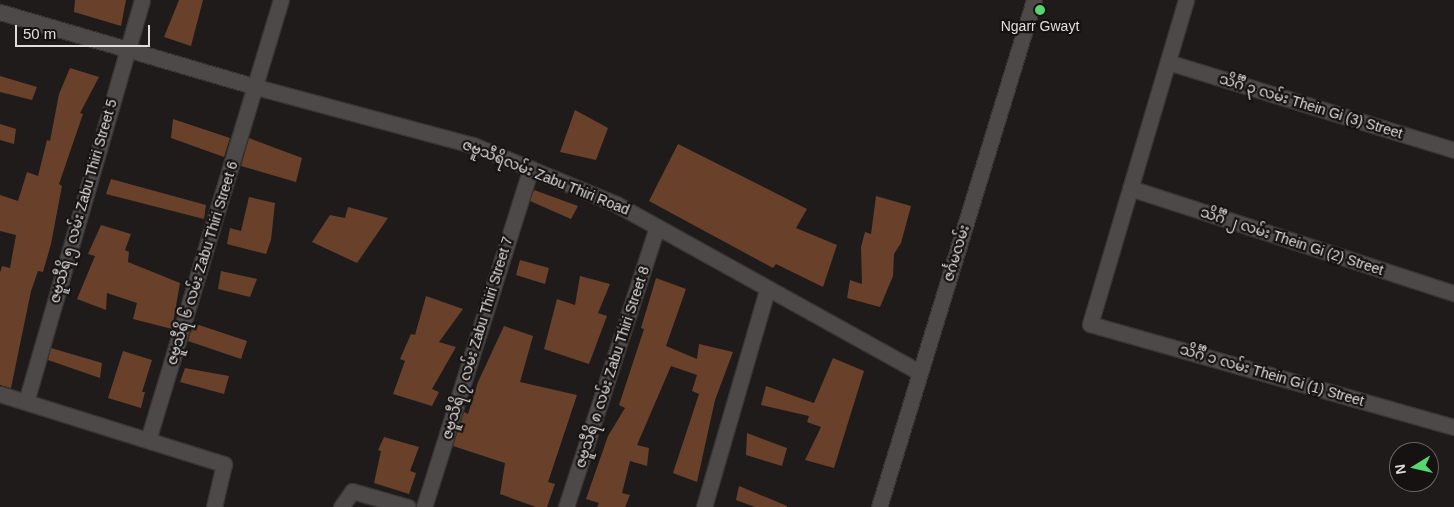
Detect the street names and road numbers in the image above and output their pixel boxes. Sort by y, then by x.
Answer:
street label: သိင်္ဂီ ၃ လမ်း Thein Gi (3) Street [1217,70,1405,142]
street label: ဇဗူသီရိ ၅ လမ်း Zabu Thiri Street 5 [46,97,120,305]
street label: ဇဗူသီရိလမ်း Zabu Thiri Road [460,136,632,218]
street label: ဇဗူသီရိ ၆ လမ်း Zabu Thiri Street 6 [163,159,241,367]
street label: သိင်္ဂီ ၂ လမ်း Thein Gi (2) Street [1198,203,1386,279]
street label: ဇင်္ဂမလမ်း [939,223,973,283]
street label: ဇဗူသီရိ ၇ လမ်း Zabu Thiri Street 7 [438,235,516,441]
street label: ဇဗူသီရိ ၈ လမ်း Zabu Thiri Street 8 [571,264,653,470]
street label: သိင်္ဂီ ၁ လမ်း Thein Gi (1) Street [1178,341,1366,409]

